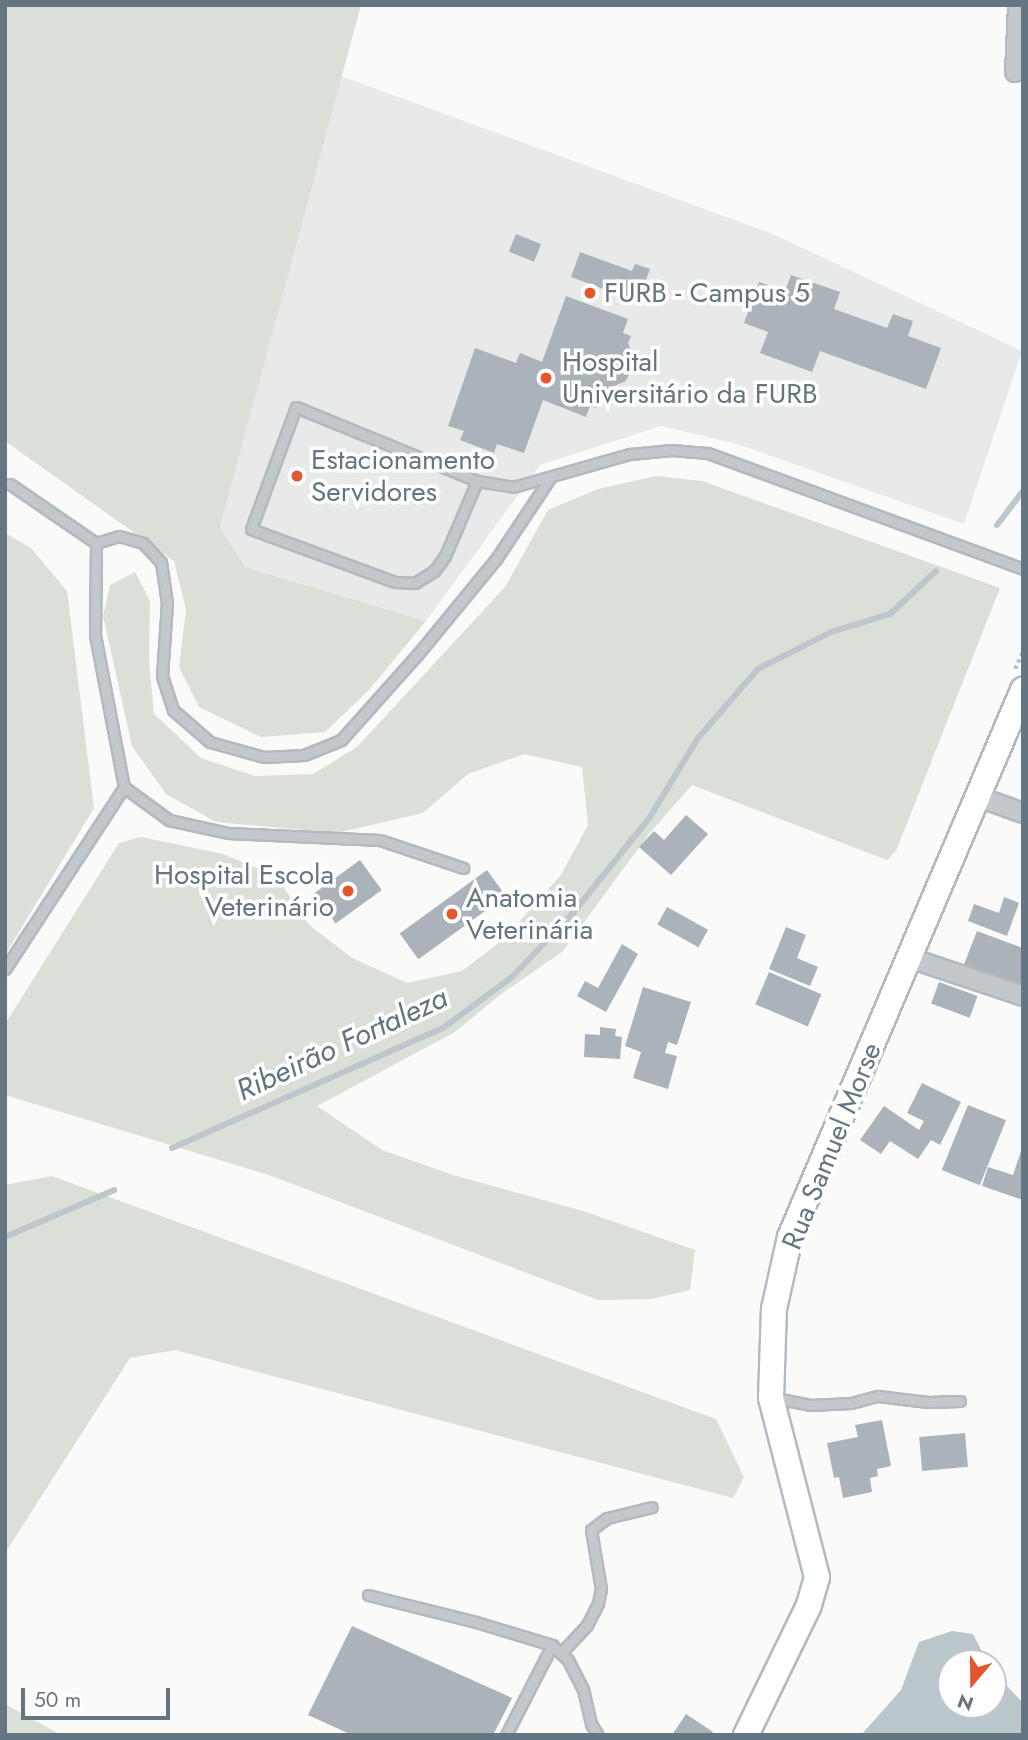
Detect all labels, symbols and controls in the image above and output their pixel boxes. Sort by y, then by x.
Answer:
place label: FURB - Campus 5 [604,276,810,310]
marker: FURB - Campus 5 [582,285,598,301]
place label: Hospital Universitário da FURB [562,345,818,411]
marker: Hospital Universitário da FURB [536,368,556,388]
place label: Estacionamento Servidores [311,443,495,509]
marker: Estacionamento Servidores [289,468,305,484]
place label: Hospital Escola Veterinário [154,858,334,924]
place label: Anatomia Veterinária [466,881,593,947]
marker: Hospital Escola Veterinário [340,883,356,899]
marker: Anatomia Veterinária [444,906,460,922]
water label: Ribeirão Fortaleza [231,979,453,1109]
street label: Rua Samuel Morse [775,1038,889,1254]
north arrow [937,1649,1007,1719]
scale bar [24,1674,173,1718]
text: 50 m [34,1685,81,1715]
text: N [954,1687,977,1718]

